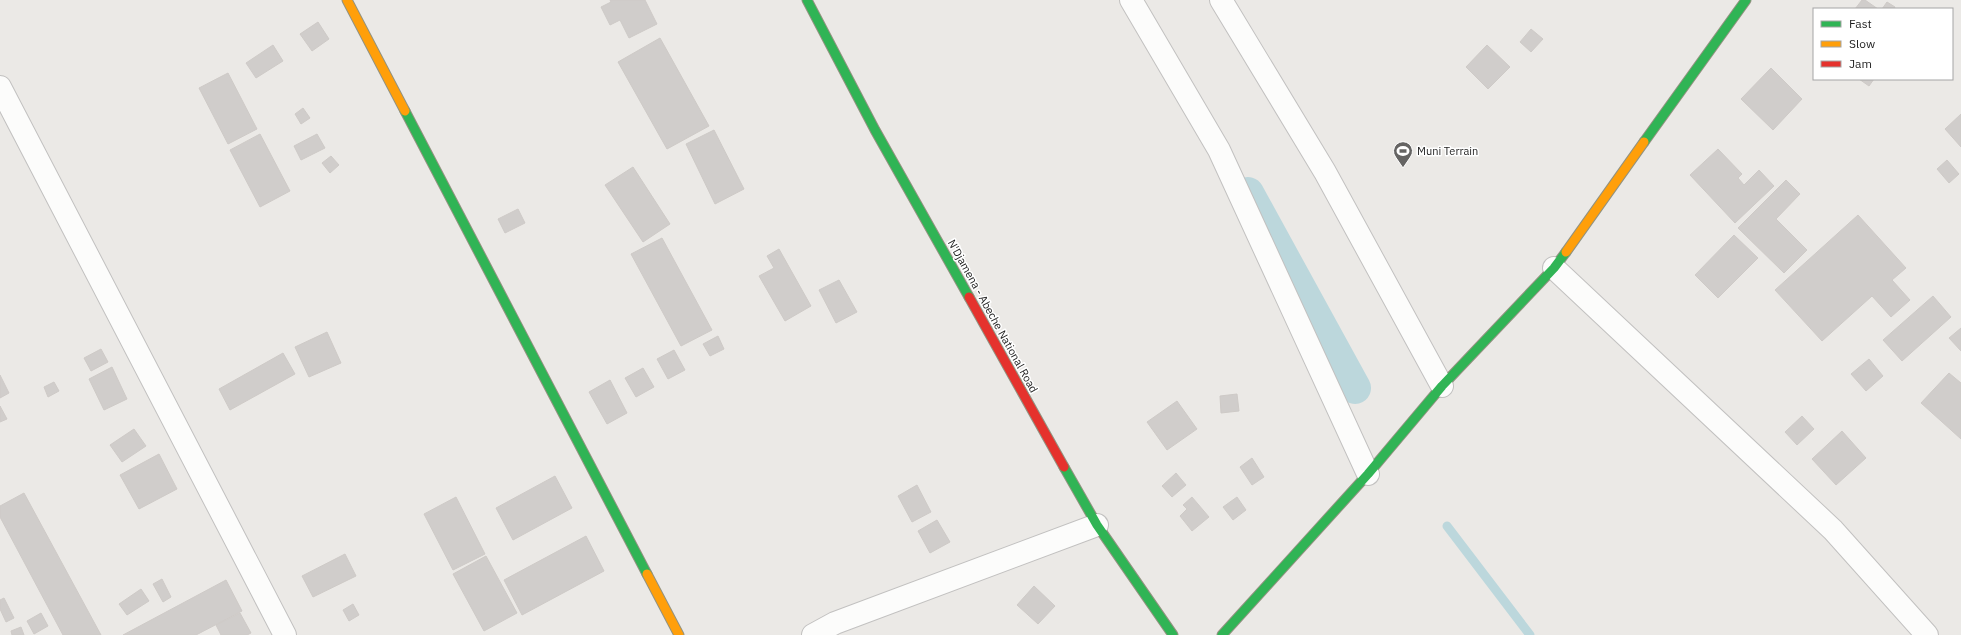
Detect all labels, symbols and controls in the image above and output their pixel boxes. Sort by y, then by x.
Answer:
legend [1813,8,1953,80]
text: Fast [1849,16,1872,31]
text: Slow [1849,36,1875,51]
text: Jam [1849,56,1872,71]
sports icon: Muni Terrain [1392,140,1414,168]
place label: Muni Terrain [1417,144,1478,158]
street label: N'Djamena - Abeche National Road [945,237,1041,395]

